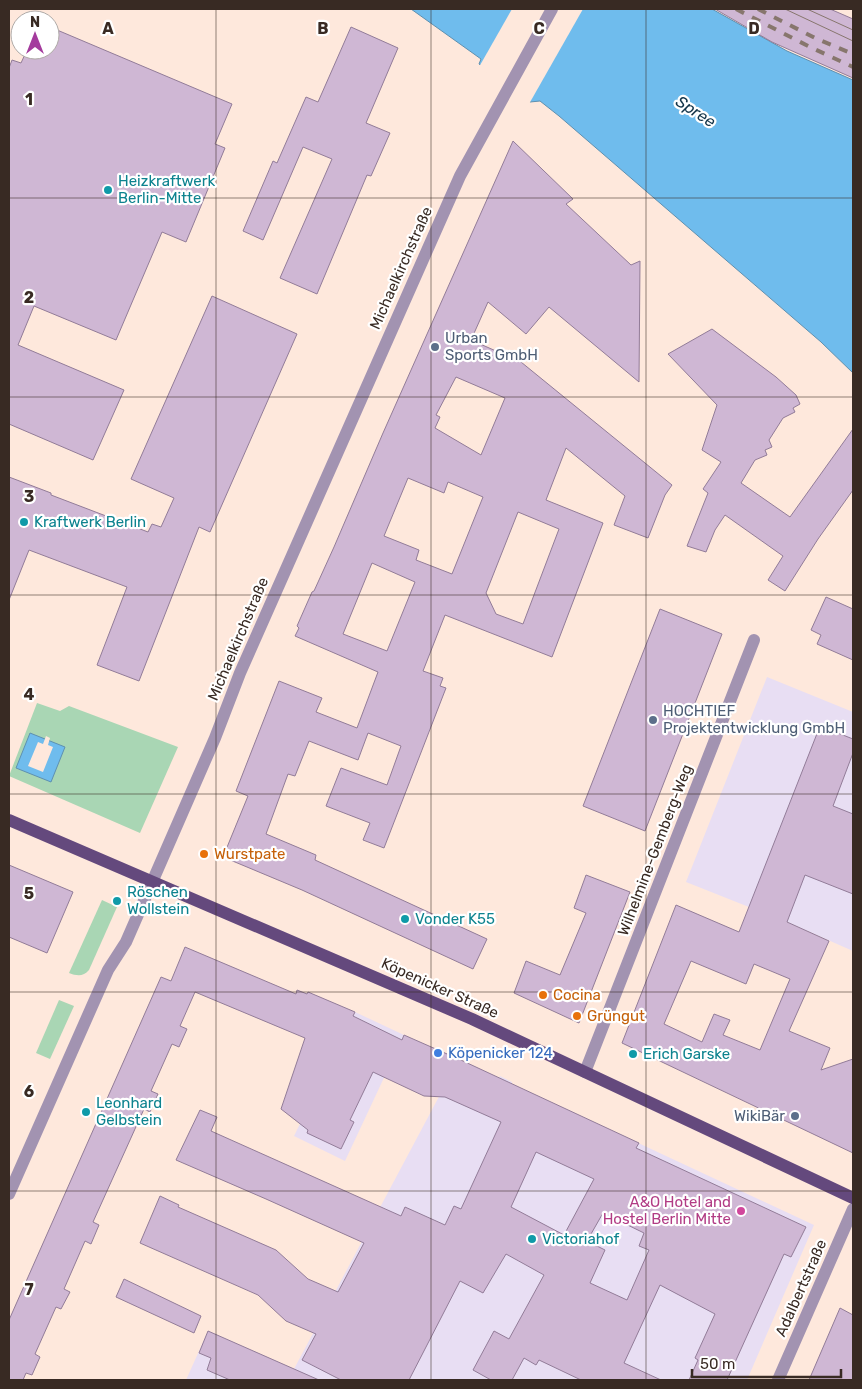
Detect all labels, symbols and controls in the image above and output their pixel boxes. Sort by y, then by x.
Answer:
north arrow [10,10,60,60]
text: N [30,14,40,31]
text: A [102,19,114,38]
text: B [317,19,329,38]
text: C [533,19,545,38]
text: D [748,19,760,38]
text: 1 [25,90,33,109]
water label: Spree [672,92,719,131]
place label: Heizkraftwerk Berlin-Mitte [118,172,215,207]
marker: Heizkraftwerk Berlin-Mitte [102,184,114,196]
street label: Michaelkirchstraße [366,204,436,332]
text: 2 [24,288,34,307]
place label: Urban Sports GmbH [445,329,538,364]
marker: Urban Sports GmbH [429,341,441,353]
text: 3 [24,487,34,506]
place label: Kraftwerk Berlin [34,513,146,531]
marker: Kraftwerk Berlin [18,516,30,528]
street label: Michaelkirchstraße [204,575,272,703]
text: 4 [24,685,35,704]
place label: HOCHTIEF Projektentwicklung GmbH [663,702,845,737]
marker: HOCHTIEF Projektentwicklung GmbH [647,714,659,726]
street label: Wilhelmine-Gemberg-Weg [614,762,696,938]
place label: Wurstpate [214,845,286,863]
marker: Wurstpate [198,848,210,860]
place label: Röschen Wollstein [127,883,189,918]
text: 5 [24,884,34,903]
marker: Röschen Wollstein [111,895,123,907]
place label: Vonder K55 [415,910,495,928]
marker: Vonder K55 [399,913,411,925]
street label: Köpenicker Straße [379,954,501,1022]
place label: Cocina [553,986,601,1004]
marker: Cocina [537,989,549,1001]
place label: Grüngut [587,1007,645,1025]
marker: Grüngut [571,1010,583,1022]
place label: Köpenicker 124 [448,1044,553,1062]
place label: Erich Garske [643,1045,730,1063]
marker: Köpenicker 124 [432,1047,444,1059]
marker: Erich Garske [627,1048,639,1060]
text: 6 [24,1082,34,1101]
place label: Leonhard Gelbstein [96,1094,162,1129]
marker: Leonhard Gelbstein [80,1106,92,1118]
place label: WikiBär [734,1107,785,1125]
marker: WikiBär [789,1110,801,1122]
place label: A&O Hotel and Hostel Berlin Mitte [603,1193,731,1228]
marker: A&O Hotel and Hostel Berlin Mitte [735,1205,747,1217]
place label: Victoriahof [542,1230,619,1248]
marker: Victoriahof [526,1233,538,1245]
street label: Adalbertstraße [772,1237,830,1339]
text: 7 [24,1280,34,1299]
scale bar [692,1346,841,1378]
text: 50 m [700,1355,735,1373]

